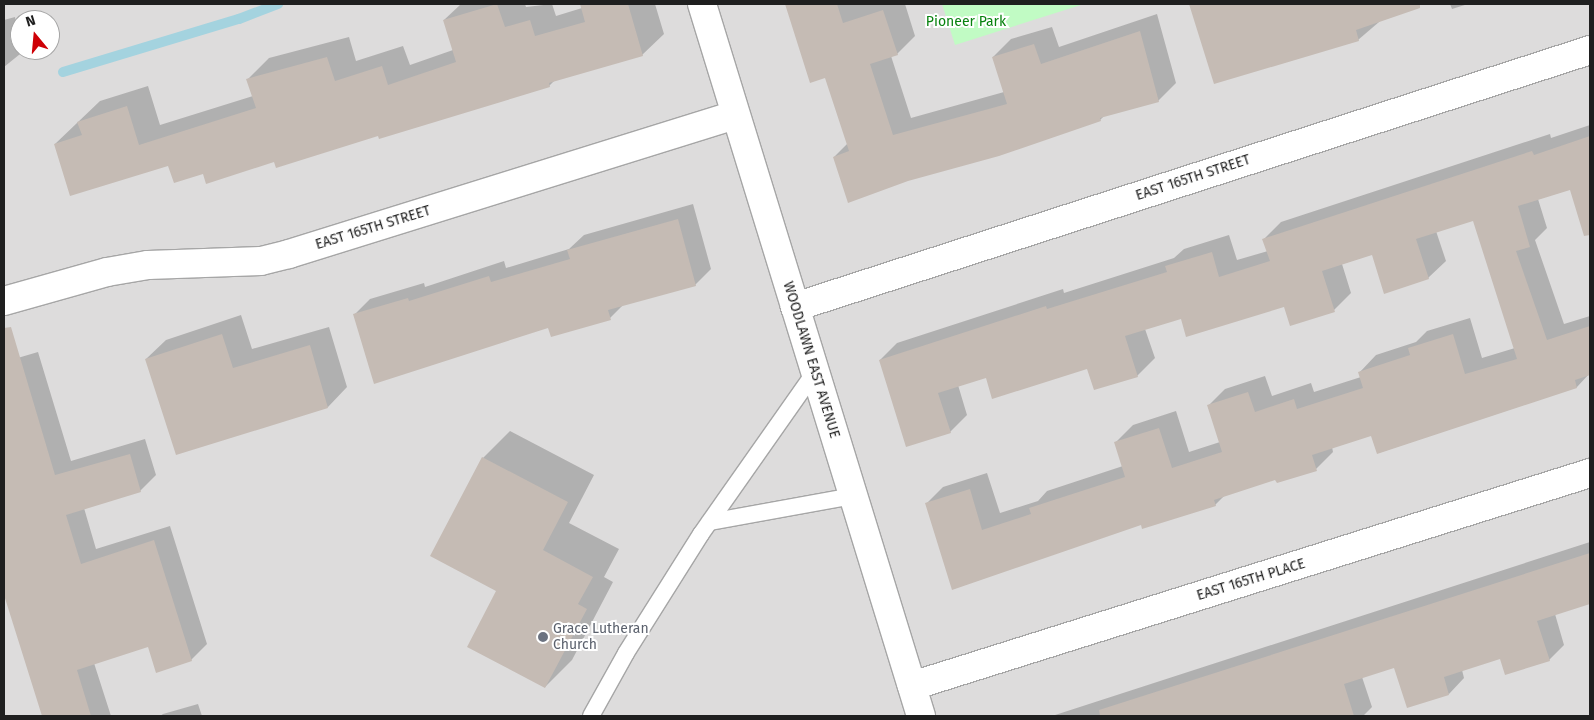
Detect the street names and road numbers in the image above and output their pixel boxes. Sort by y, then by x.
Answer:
street label: EAST 165TH STREET [1134,152,1252,204]
street label: EAST 165TH STREET [313,203,433,253]
street label: WOODLAWN EAST AVENUE [779,280,843,440]
street label: EAST 165TH PLACE [1195,556,1307,604]

